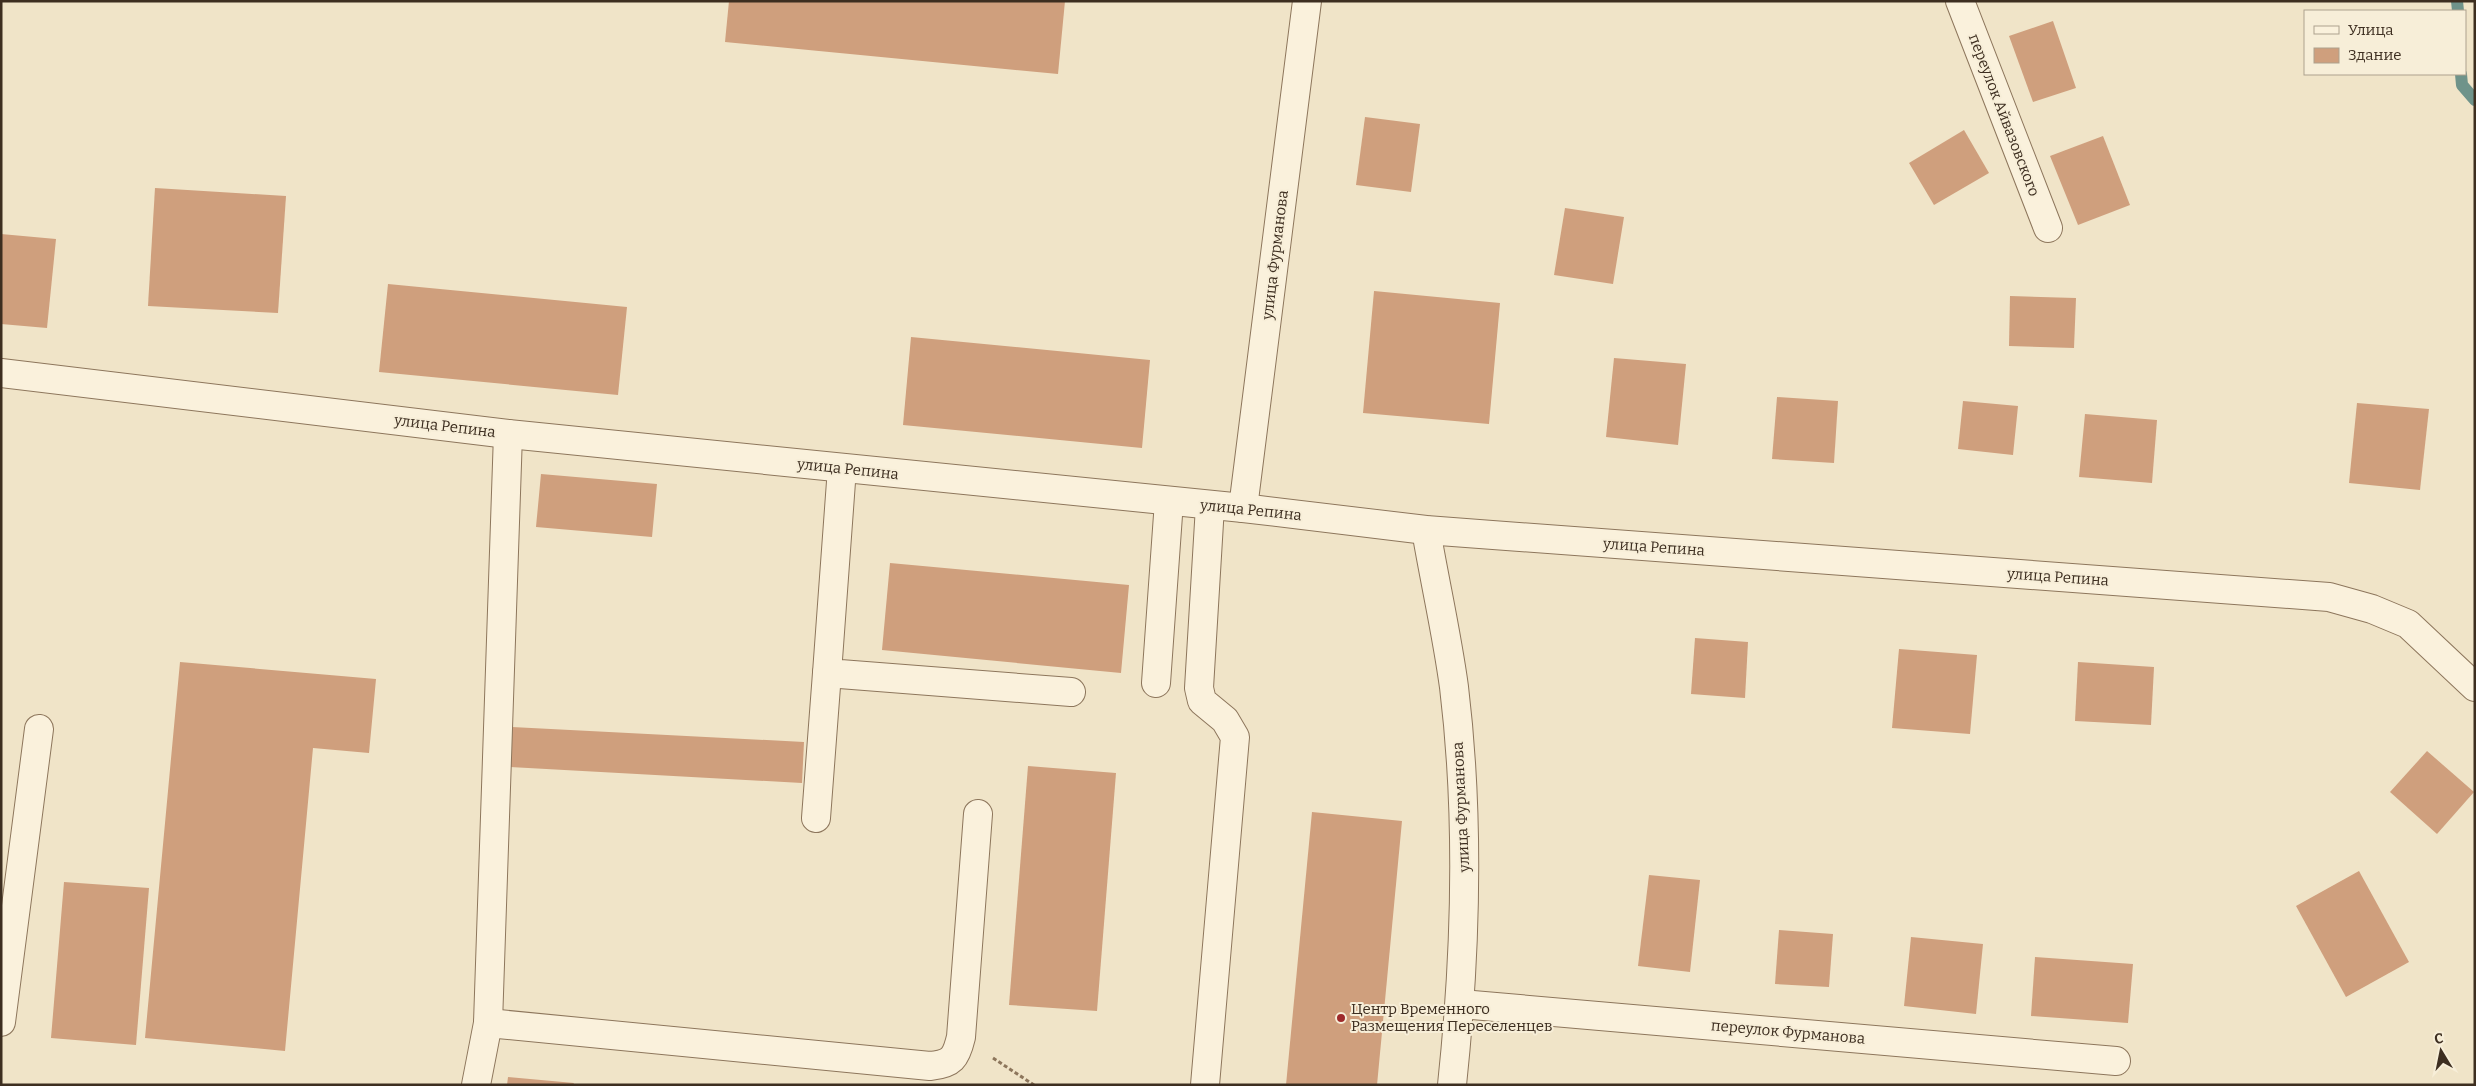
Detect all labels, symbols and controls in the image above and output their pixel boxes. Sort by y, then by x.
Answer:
legend [2304,10,2466,75]
text: Улица [2348,21,2394,39]
street label: переулок Айвазовского [1965,31,2043,199]
text: Здание [2348,46,2402,64]
street label: улица Фурманова [1258,189,1292,322]
street label: улица Репина [392,411,497,441]
street label: улица Репина [795,455,900,483]
street label: улица Репина [1198,496,1303,524]
street label: улица Репина [1601,534,1706,560]
street label: улица Репина [2005,564,2110,590]
street label: улица Фурманова [1449,741,1473,874]
place label: Центр Временного Размещения Переселенцев [1351,1000,1552,1035]
marker: Центр Временного Размещения Переселенцев [1335,1012,1347,1024]
street label: переулок Фурманова [1710,1016,1866,1048]
north arrow [2416,1026,2466,1076]
text: С [2433,1030,2445,1048]

